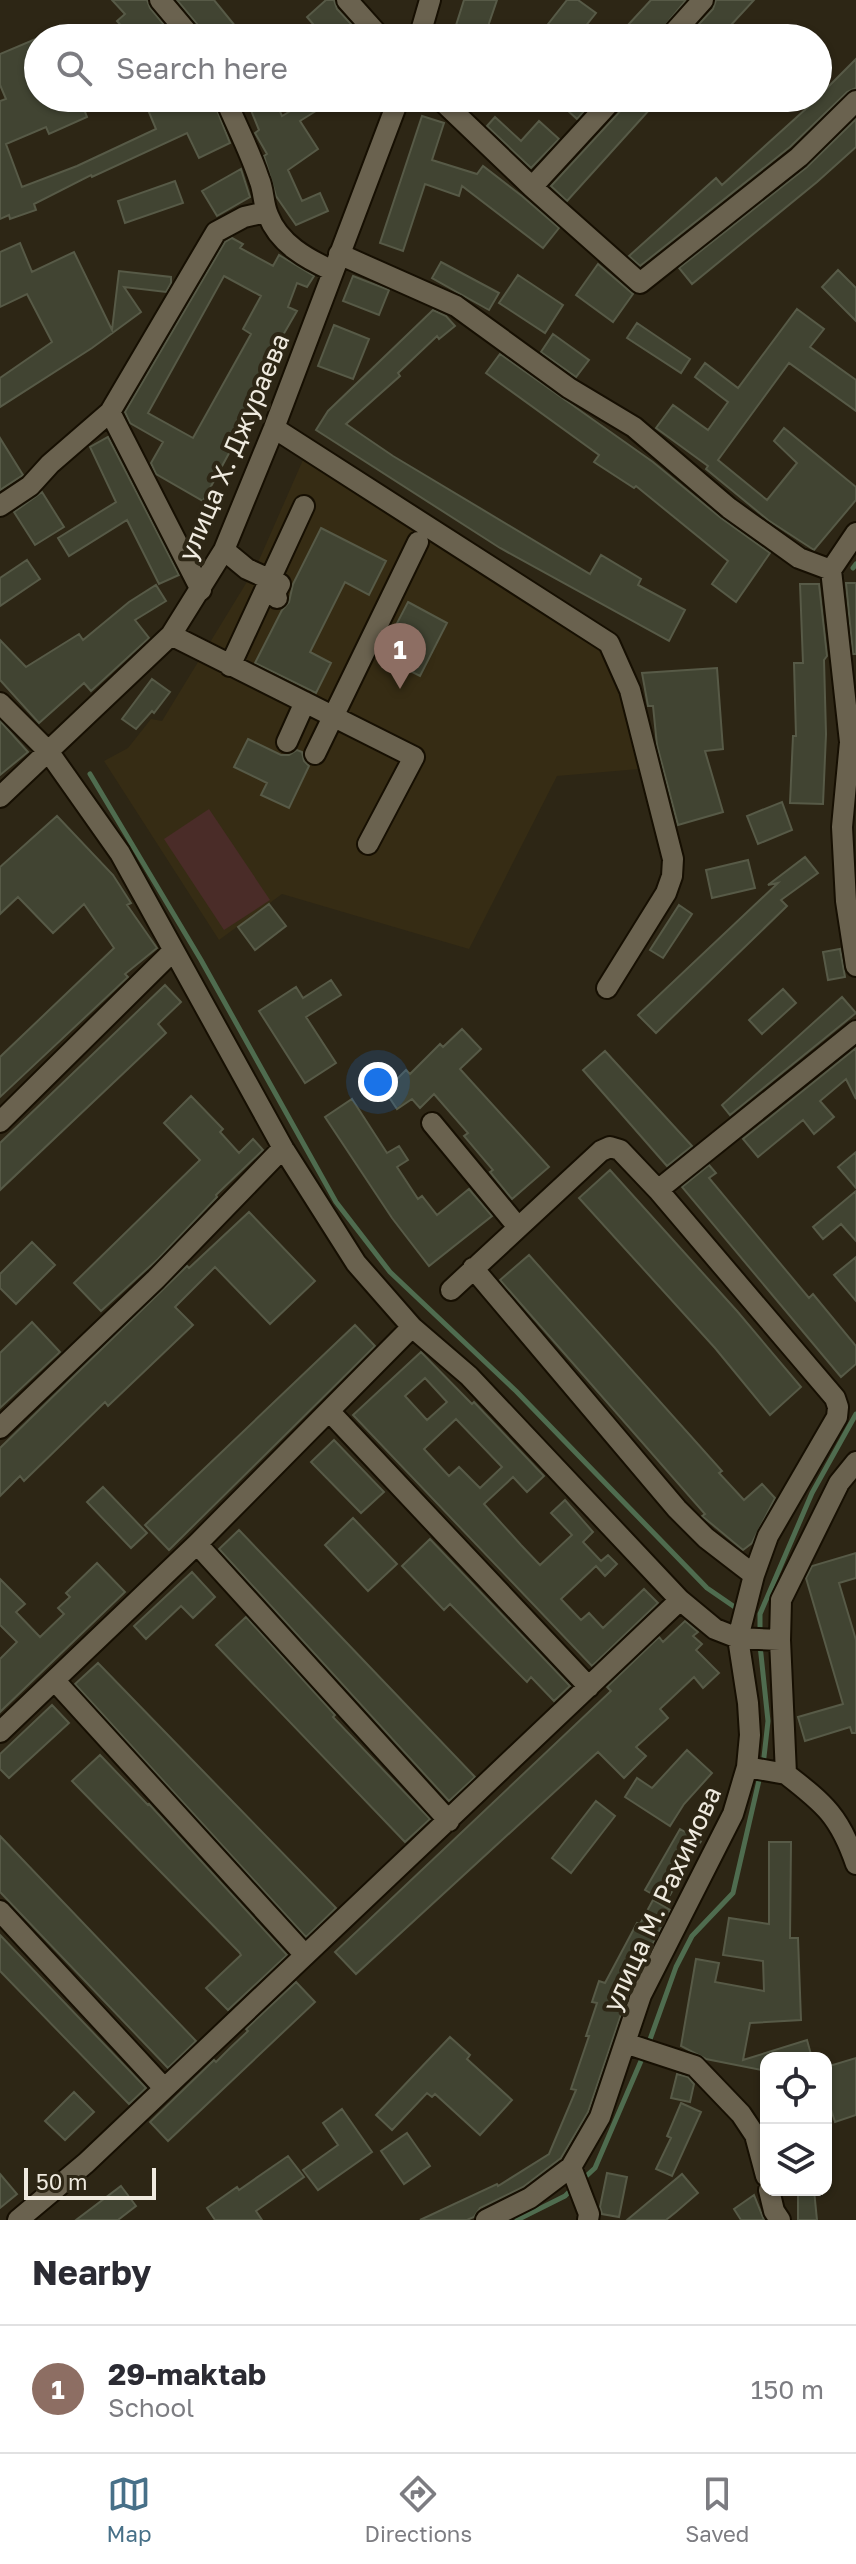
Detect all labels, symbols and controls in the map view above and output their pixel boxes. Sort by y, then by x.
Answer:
search box [24,24,832,112]
icon: search [52,46,96,90]
text: Search here [116,50,288,86]
street label: улица Х. Джураева [172,328,296,565]
pin: 1 [374,623,426,689]
your location [358,1062,398,1102]
street label: улица М. Рахимова [596,1781,727,2016]
map controls [760,2052,832,2196]
button: locate [760,2052,832,2124]
button: layers [760,2124,832,2196]
scale bar [24,2164,156,2200]
text: 50 m [36,2168,87,2195]
text: Nearby [32,2252,152,2292]
text: 29-maktab [108,2356,266,2392]
text: 1 [51,2374,65,2405]
text: 150 m [751,2374,824,2405]
text: School [108,2392,194,2423]
tab: Map [107,2472,151,2547]
tab: Directions [365,2472,472,2547]
tab: Saved [685,2472,749,2547]

